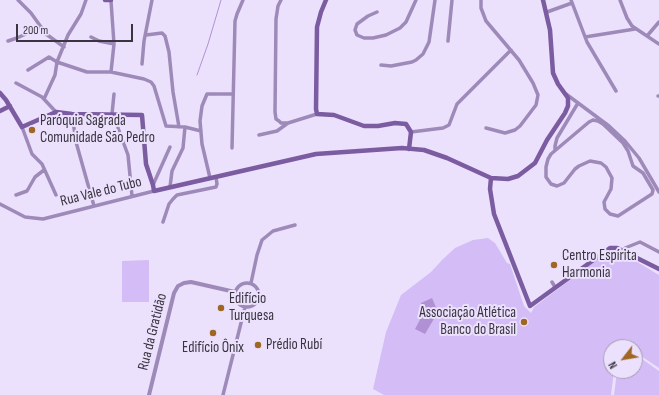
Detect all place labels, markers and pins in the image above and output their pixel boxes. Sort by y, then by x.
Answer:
place label: Paróquia Sagrada Comunidade São Pedro [40,112,155,147]
marker: Paróquia Sagrada Comunidade São Pedro [27,125,37,135]
place label: Centro Espírita Harmonia [562,247,637,282]
marker: Centro Espírita Harmonia [549,260,559,270]
place label: Edifício Turquesa [229,290,274,325]
marker: Edifício Turquesa [216,303,226,313]
place label: Associação Atlética Banco do Brasil [419,304,516,339]
marker: Associação Atlética Banco do Brasil [519,317,529,327]
marker: Edifício Ônix [208,328,218,338]
place label: Prédio Rubí [266,336,322,354]
place label: Edifício Ônix [182,339,244,357]
marker: Prédio Rubí [253,340,263,350]

